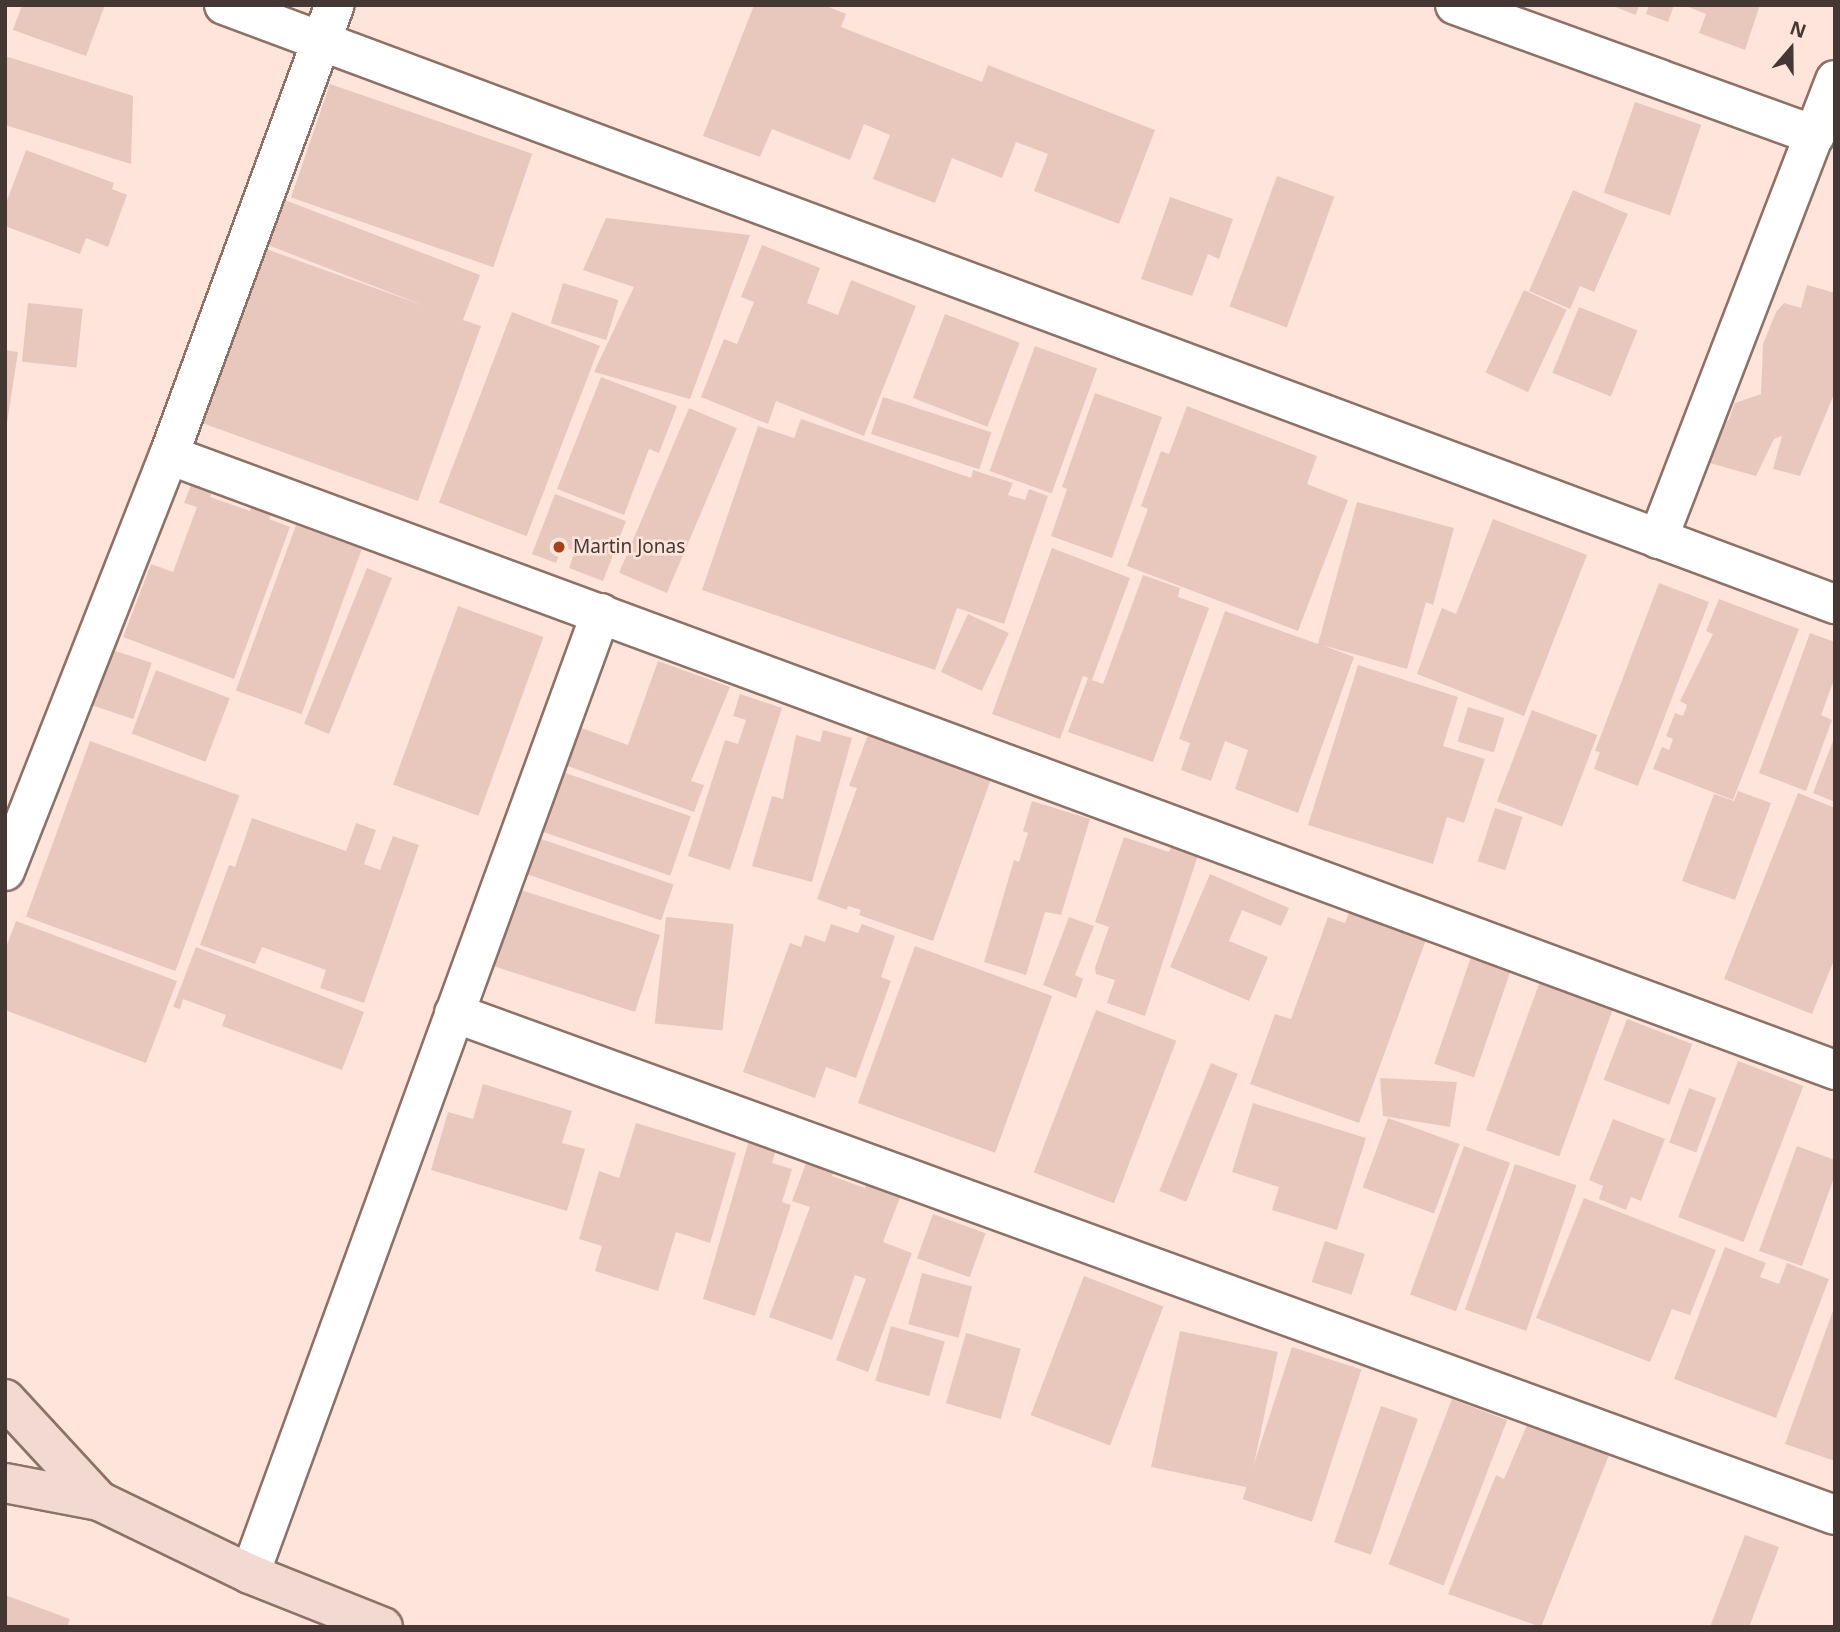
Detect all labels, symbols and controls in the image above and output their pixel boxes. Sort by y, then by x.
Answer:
north arrow [1756,14,1826,84]
text: N [1786,14,1810,44]
place label: Martin Jonas [573,536,685,558]
marker: Martin Jonas [551,539,567,555]

